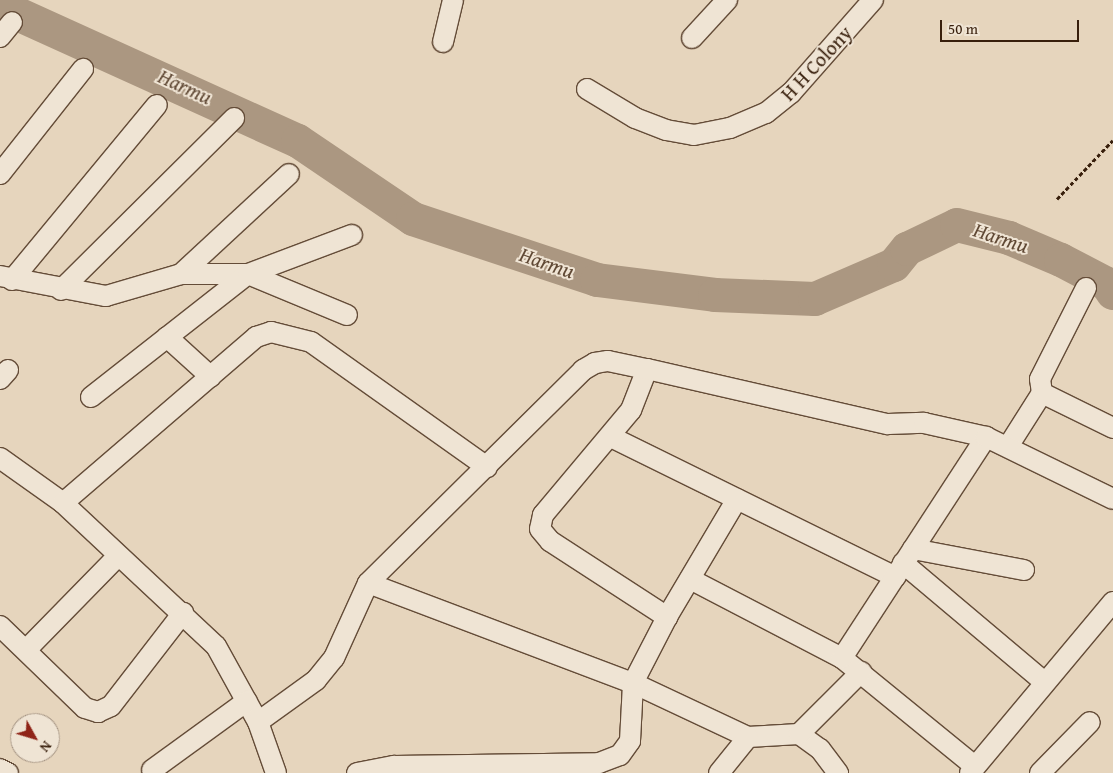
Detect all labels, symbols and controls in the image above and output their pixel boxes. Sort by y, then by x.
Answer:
scale bar [943,10,1082,42]
text: 50 m [948,18,978,39]
street label: H H Colony [775,21,857,105]
water label: Harmu [154,64,216,110]
water label: Harmu [970,217,1032,259]
water label: Harmu [516,242,578,284]
north arrow [10,713,60,763]
text: N [35,737,57,757]

